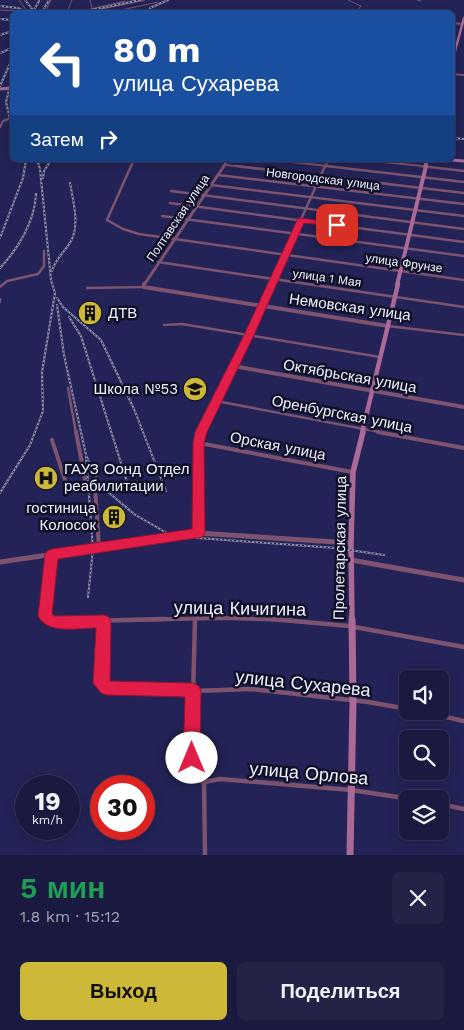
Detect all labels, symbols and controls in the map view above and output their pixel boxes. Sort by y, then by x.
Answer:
text: 80 m [113,29,200,71]
icon: left [30,30,95,95]
text: улица Сухарева [113,71,279,96]
icon: right [94,125,122,153]
text: Затем [30,128,84,151]
street label: Новгородская улица [265,165,381,193]
street label: Полтавская улица [144,172,213,264]
pin [316,204,358,246]
icon: arrive [323,211,351,239]
street label: улица Фрунзе [365,251,444,275]
street label: улица 1 Мая [292,266,362,290]
street label: Немовская улица [288,290,413,325]
building icon: ДТВ [77,300,103,326]
place label: ДТВ [108,304,137,322]
street label: Октябрьская улица [282,355,419,397]
school or university icon: Школа №53 [182,376,208,402]
place label: Школа №53 [93,380,178,398]
street label: Оренбургская улица [270,392,415,437]
street label: Орская улица [229,428,328,464]
place label: ГАУЗ Оонд Отдел реабилитации [64,460,189,495]
hospital icon: ГАУЗ Оонд Отдел реабилитации [33,465,59,491]
street label: Пролетарская улица [330,475,350,620]
place label: гостиница Колосок [26,499,97,534]
building icon: гостиница Колосок [101,504,127,530]
street label: улица Кичигина [174,596,307,620]
street label: улица Сухарева [234,665,373,701]
map controls [399,670,449,840]
button: sound [399,670,449,720]
button: search [399,730,449,780]
position arrow [165,731,217,783]
street label: улица Орлова [249,757,370,789]
speed limit sign: 30 [90,775,155,840]
text: 19 [34,787,61,816]
button: layers [399,790,449,840]
text: km/h [32,813,63,827]
text: 5 мин [20,870,105,905]
button: close [392,872,444,924]
text: 1.8 km · 15:12 [20,907,120,926]
button: Выход [20,962,227,1020]
button: Поделиться [237,962,444,1020]

